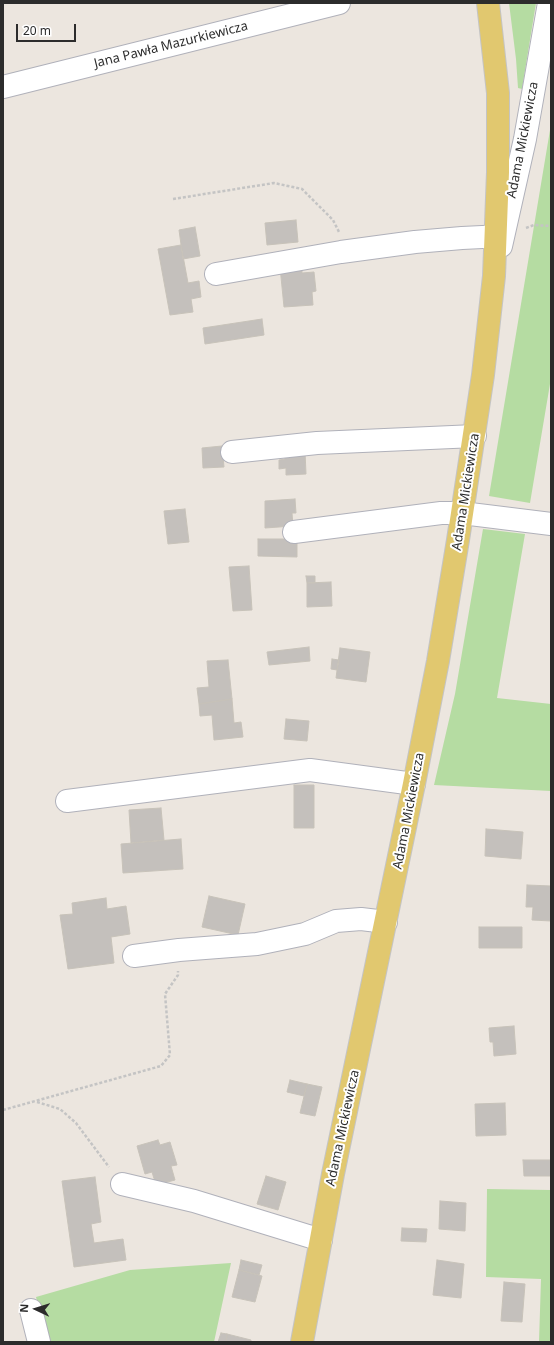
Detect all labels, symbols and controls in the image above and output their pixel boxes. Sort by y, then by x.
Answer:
scale bar [18,16,78,42]
street label: Jana Pawła Mazurkiewicza [92,18,250,72]
text: 20 m [23,22,51,39]
street label: Adama Mickiewicza [504,80,542,200]
street label: Adama Mickiewicza [449,432,483,552]
street label: Adama Mickiewicza [390,751,428,871]
street label: Adama Mickiewicza [323,1068,363,1188]
north arrow [16,1289,56,1329]
text: N [16,1303,31,1313]

